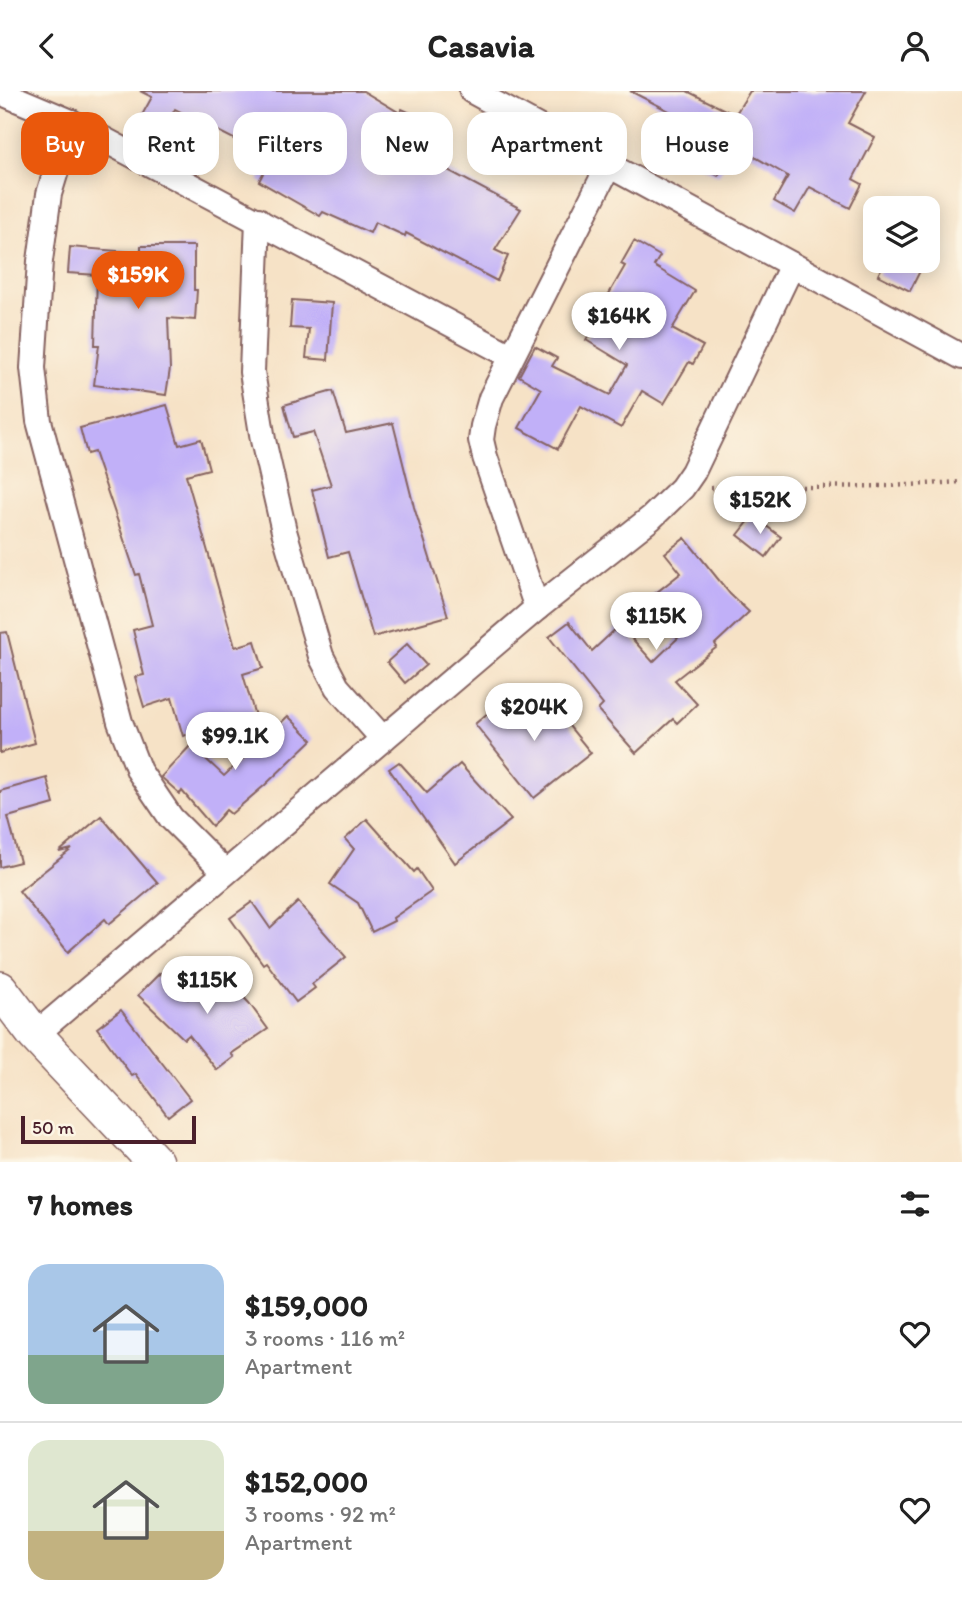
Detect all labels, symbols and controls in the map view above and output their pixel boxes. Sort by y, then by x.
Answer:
icon: back [28,27,66,65]
text: Casavia [428,27,534,65]
icon: person [896,27,934,65]
chip: Buy [21,112,109,175]
chip: Rent [123,112,219,175]
chip: Filters [233,112,347,175]
chip: New [361,112,453,175]
chip: Apartment [467,112,627,175]
chip: House [641,112,753,175]
map controls [863,196,940,273]
button: layers [863,196,940,273]
pin: $159K [89,251,187,311]
text: $159K [107,260,169,288]
pin: $164K [570,293,668,352]
text: $164K [587,301,651,329]
pin: $152K [711,477,809,536]
text: $152K [729,485,791,513]
pin: $115K [607,593,705,652]
text: $115K [626,601,686,629]
pin: $204K [485,683,583,743]
text: $204K [501,692,567,720]
pin: $99.1K [178,713,292,772]
text: $99.1K [202,721,268,749]
pin: $115K [158,957,256,1016]
text: $115K [177,965,237,993]
scale bar [21,1113,196,1145]
text: 50 m [32,1116,74,1139]
icon: filters [896,1185,934,1223]
text: 7 homes [28,1186,133,1223]
text: $159,000 [245,1287,368,1324]
icon: home [84,1292,168,1376]
icon: heart [896,1315,934,1353]
text: 3 rooms · 116 m² [245,1324,405,1352]
text: Apartment [245,1352,352,1380]
text: $152,000 [245,1463,368,1500]
icon: home [84,1468,168,1552]
icon: heart [896,1491,934,1529]
text: 3 rooms · 92 m² [245,1500,396,1528]
text: Apartment [245,1528,352,1556]

